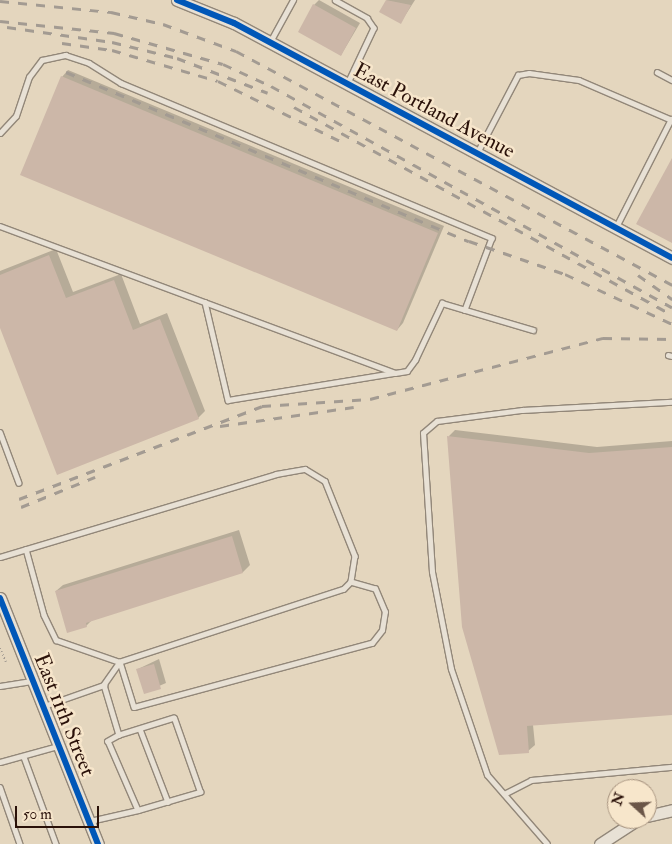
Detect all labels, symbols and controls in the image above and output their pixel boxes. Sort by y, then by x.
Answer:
street label: East Portland Avenue [349,58,519,164]
street label: East 11th Street [28,650,100,780]
north arrow [607,779,657,829]
text: N [608,790,629,808]
scale bar [18,796,101,828]
text: 50 m [23,805,52,824]

